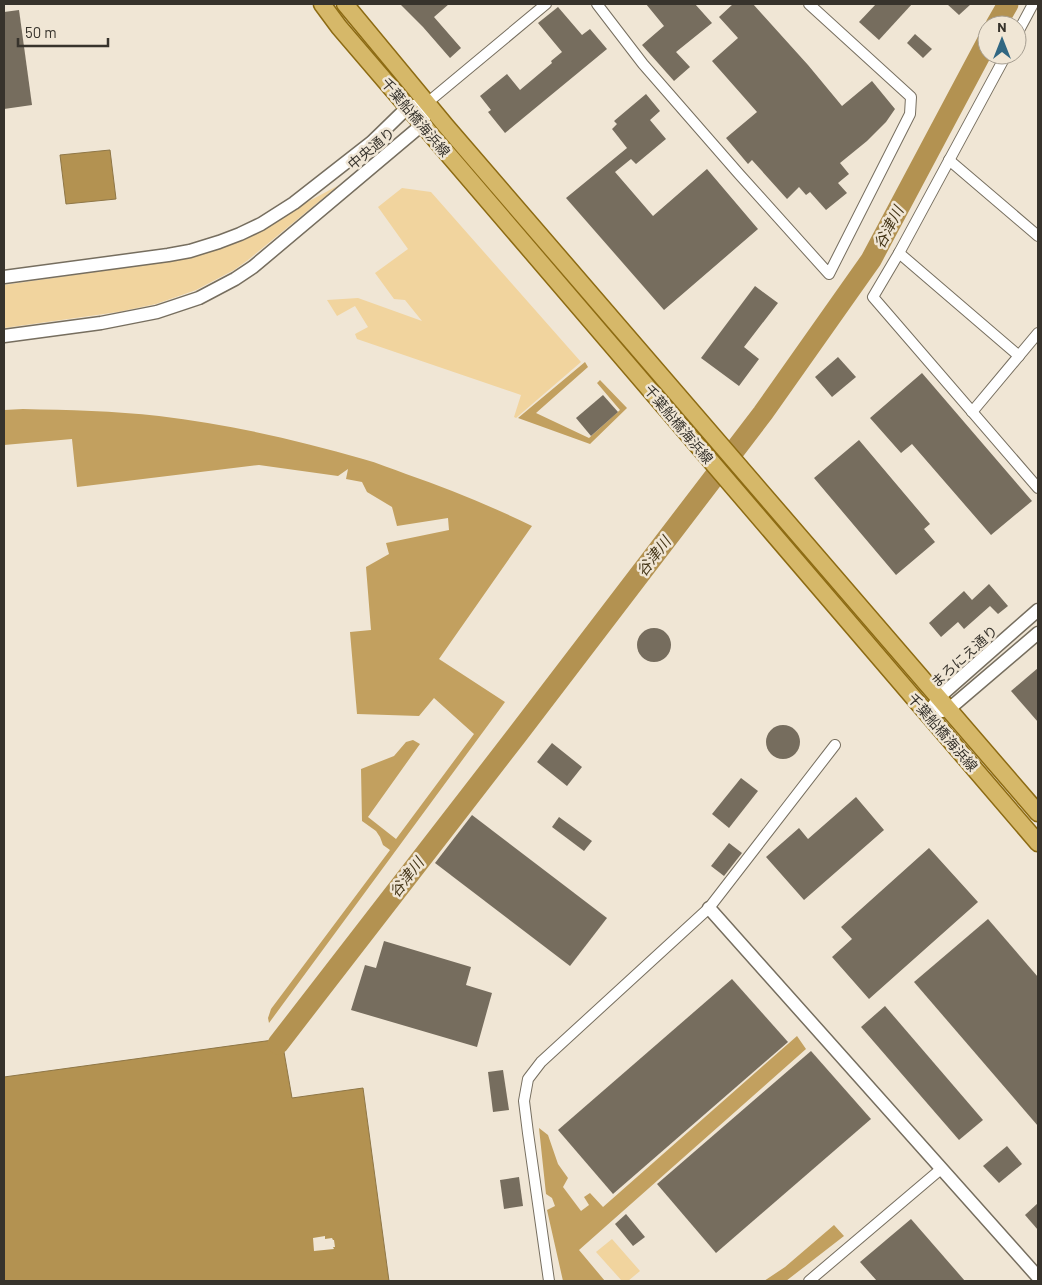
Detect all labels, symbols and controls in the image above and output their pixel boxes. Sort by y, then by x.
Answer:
scale bar [18,15,108,47]
north arrow [977,15,1027,65]
text: N [997,18,1007,35]
text: 50 m [25,23,57,41]
street label: 千葉船橋海浜線 [378,74,454,160]
street label: 中央通り [344,123,398,173]
water label: 谷津川 [869,201,907,251]
street label: 千葉船橋海浜線 [641,381,717,467]
water label: 谷津川 [632,531,675,579]
street label: まろにえ通り [927,622,1001,690]
street label: 千葉船橋海浜線 [904,689,982,775]
water label: 谷津川 [385,852,428,900]

